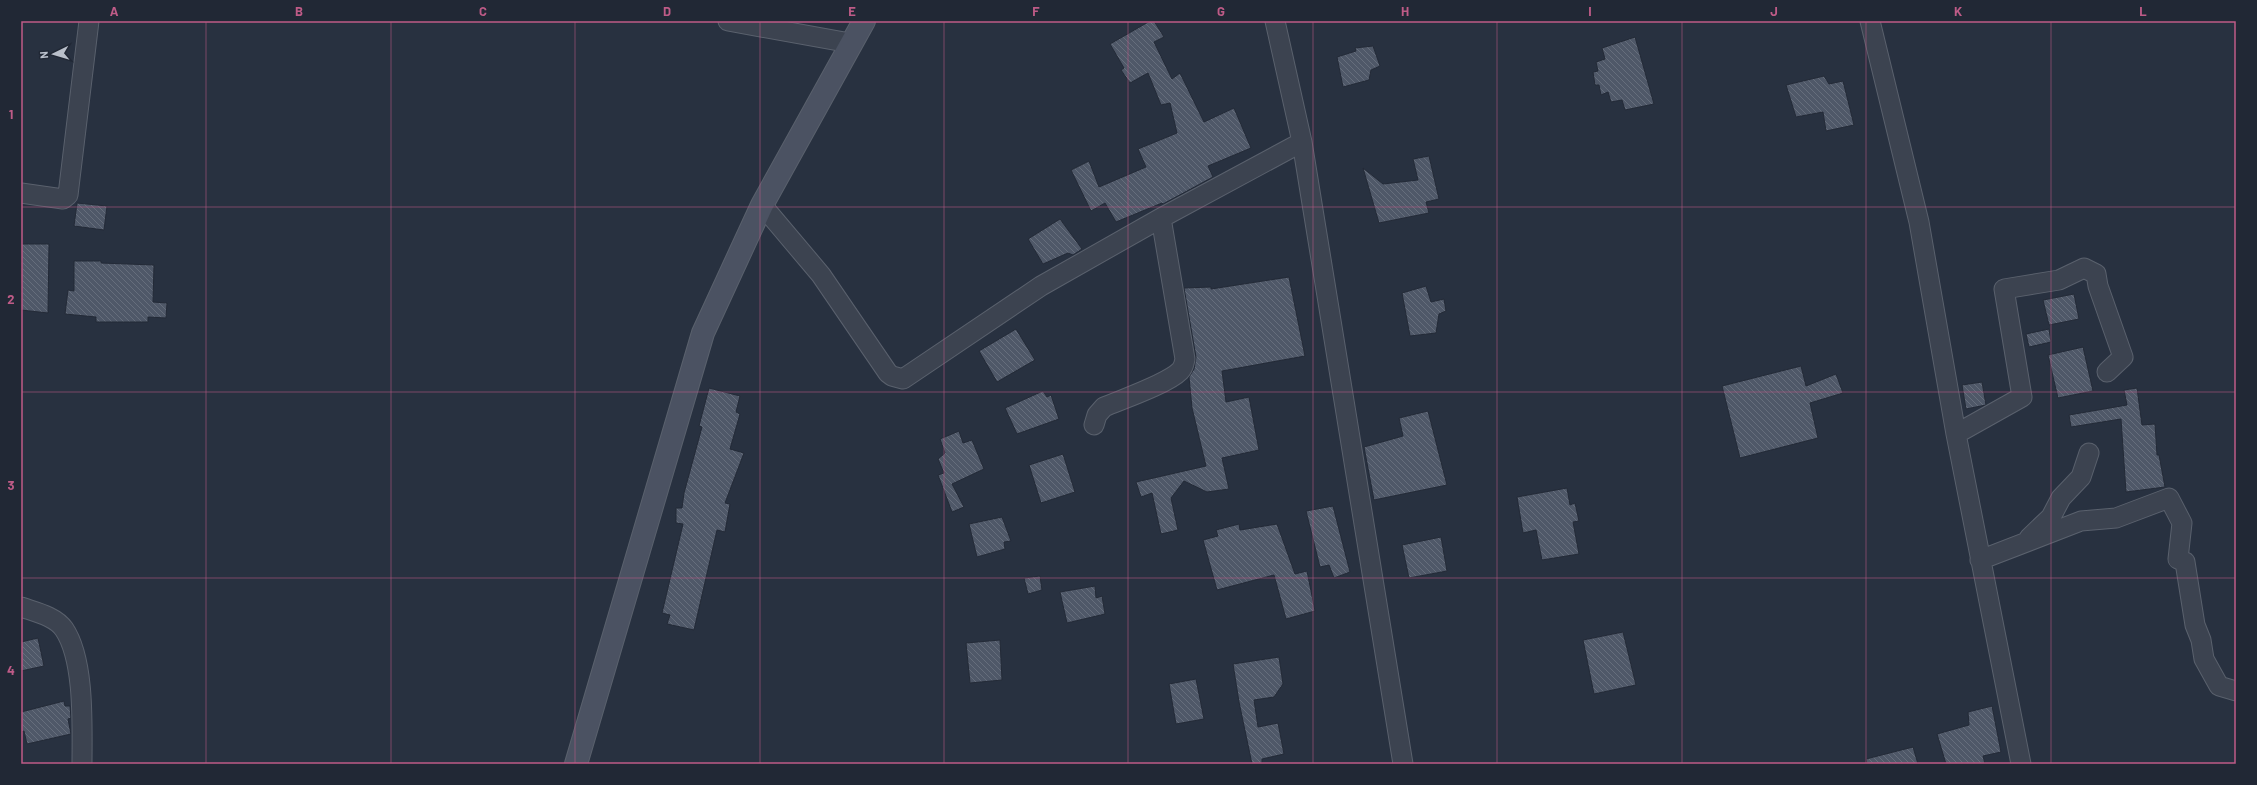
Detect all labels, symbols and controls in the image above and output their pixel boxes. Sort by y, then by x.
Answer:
text: A [110,3,119,19]
text: B [295,3,303,19]
text: C [479,3,487,19]
text: D [663,3,671,19]
text: E [848,3,856,19]
text: F [1032,3,1040,19]
text: G [1217,3,1225,19]
text: H [1401,3,1409,19]
text: I [1588,3,1592,19]
text: J [1770,3,1778,19]
text: K [1954,3,1962,19]
text: L [2139,3,2147,19]
north arrow [34,34,74,74]
text: N [37,51,50,59]
text: 1 [9,106,13,122]
text: 2 [7,291,15,307]
text: 3 [7,477,15,493]
text: 4 [7,662,15,678]

